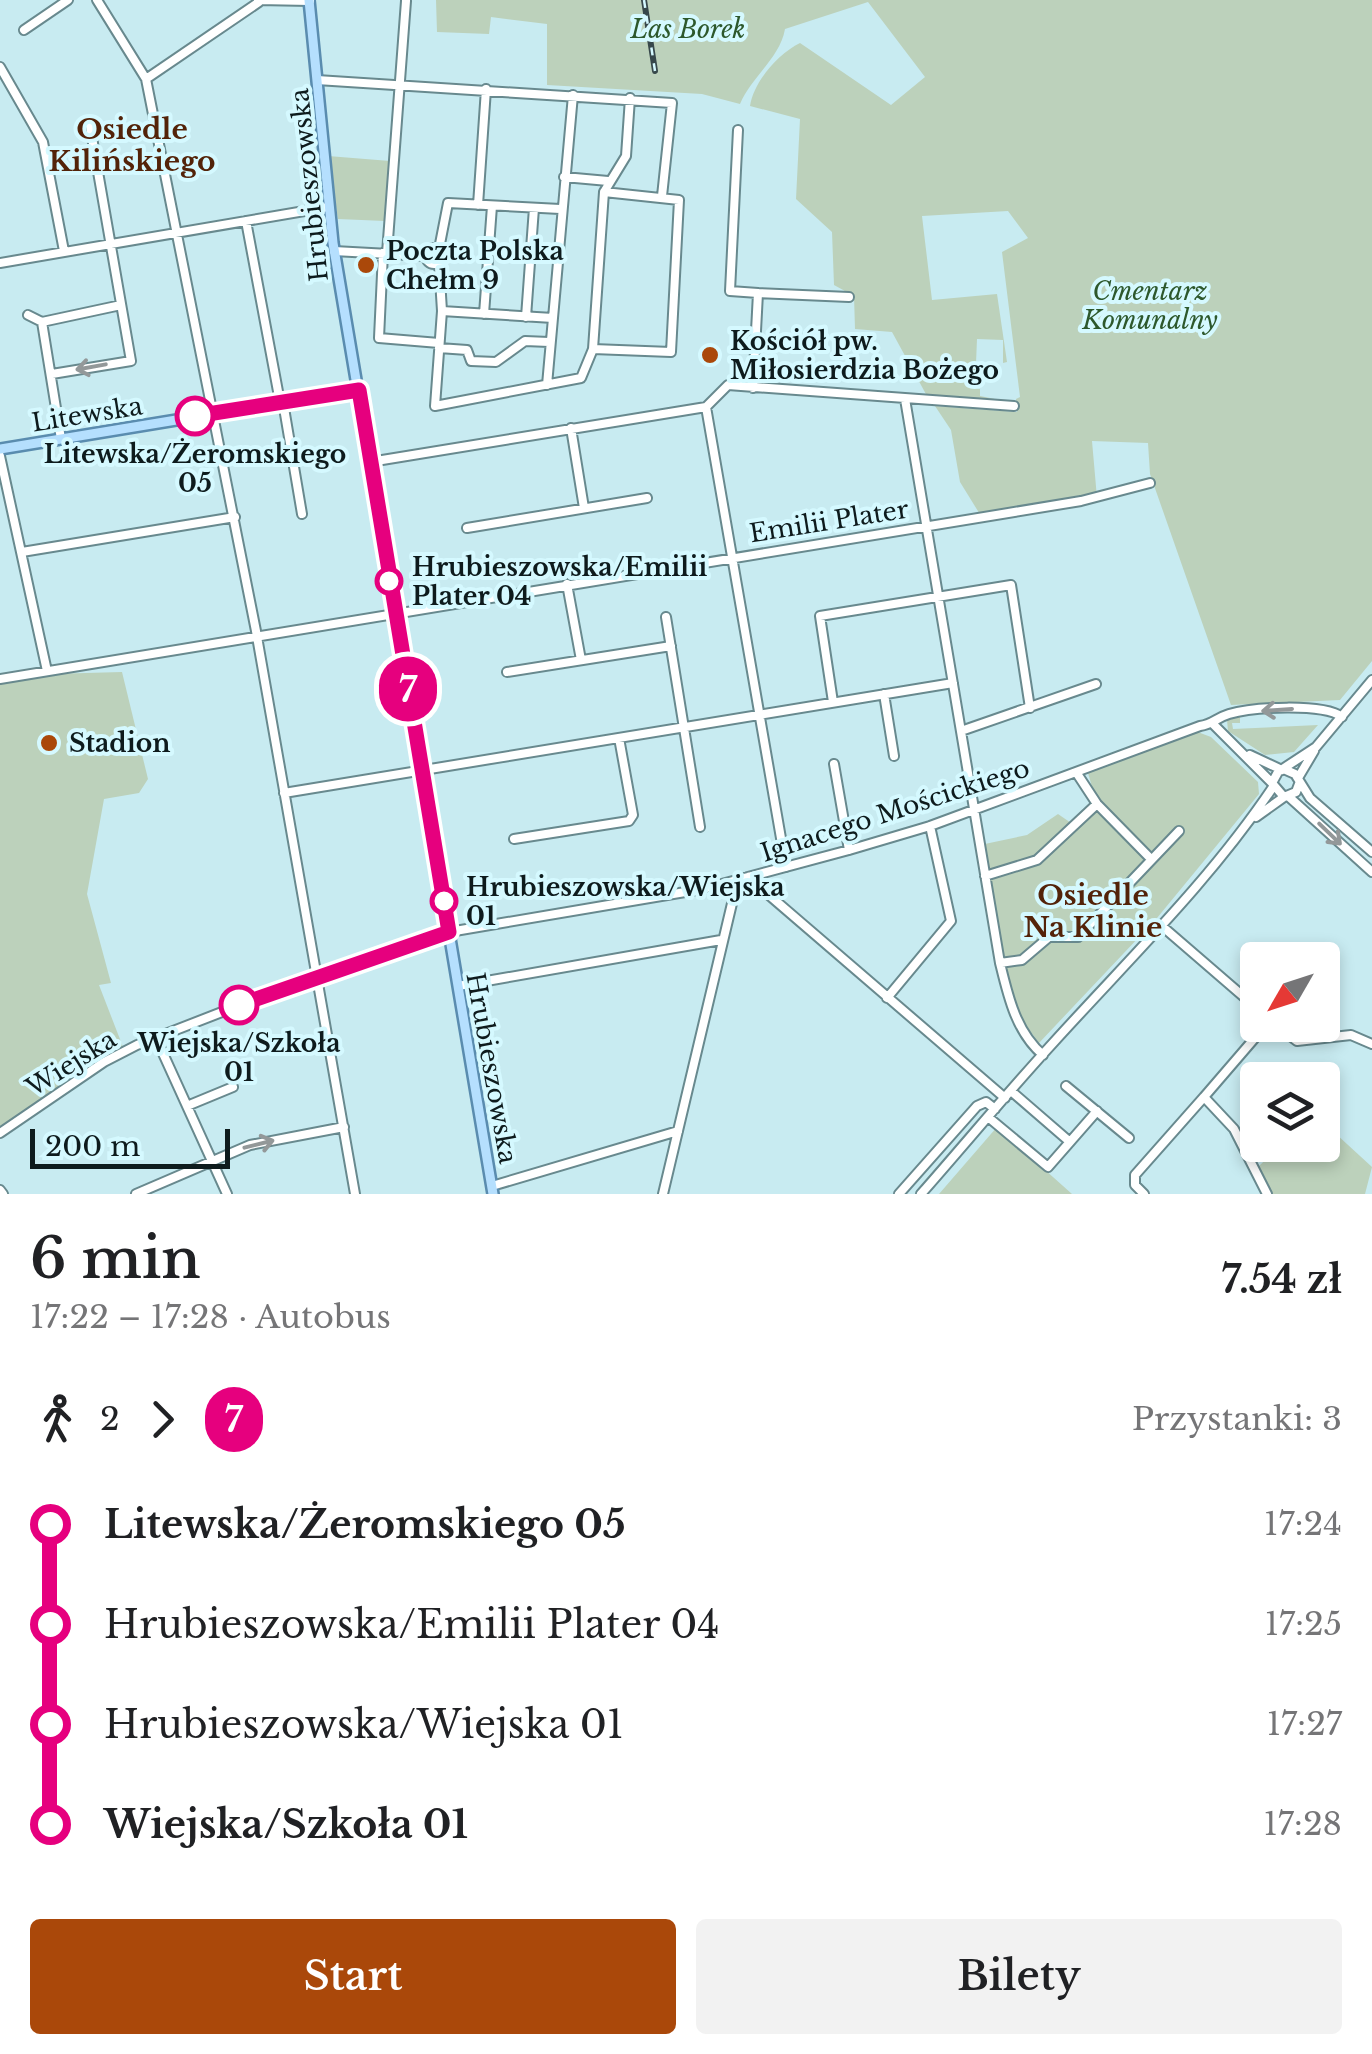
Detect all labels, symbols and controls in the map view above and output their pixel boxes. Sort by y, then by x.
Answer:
park label: Las Borek [630,14,745,45]
street label: Hrubieszowska [284,87,335,283]
district label: Osiedle Kilińskiego [48,112,216,179]
place label: Poczta Polska Chełm 9 [386,236,565,296]
marker: Poczta Polska Chełm 9 [355,254,377,276]
park label: Cmentarz Komunalny [1081,276,1218,336]
place label: Kościół pw. Miłosierdzia Bożego [730,326,999,386]
marker: Kościół pw. Miłosierdzia Bożego [699,344,721,366]
one-way arrow [75,358,108,377]
street label: Litewska [29,390,145,439]
marker: Litewska/Żeromskiego 05 [176,397,214,435]
place label: Litewska/Żeromskiego 05 [44,438,346,499]
street label: Emilii Plater [747,494,911,549]
place label: Hrubieszowska/Emilii Plater 04 [412,552,707,612]
marker: Hrubieszowska/Emilii Plater 04 [376,568,402,594]
line badge: 7 [376,656,440,722]
text: 7 [399,668,417,711]
one-way arrow [1262,701,1294,720]
place label: Stadion [69,728,170,759]
marker: Stadion [38,732,60,754]
street label: Ignacego Mościckiego [757,752,1034,869]
one-way arrow [1318,822,1342,846]
place label: Hrubieszowska/Wiejska 01 [466,872,785,932]
district label: Osiedle Na Klinie [1024,878,1162,945]
marker: Hrubieszowska/Wiejska 01 [431,888,457,914]
north arrow [1240,942,1340,1042]
map controls [1240,942,1340,1162]
street label: Hrubieszowska [459,970,524,1166]
marker: Wiejska/Szkoła 01 [220,986,258,1024]
street label: Wiejska [20,1024,122,1104]
place label: Wiejska/Szkoła 01 [136,1028,341,1088]
button: layers [1240,1062,1340,1162]
scale bar [30,1124,230,1168]
text: 200 m [45,1129,140,1164]
one-way arrow [242,1134,274,1152]
text: 6 min [30,1225,201,1293]
text: 7.54 zł [1222,1256,1342,1303]
text: 17:22 – 17:28 · Autobus [30,1297,391,1337]
icon: walk [30,1392,85,1447]
icon: forward [135,1392,190,1447]
text: 7 [225,1398,243,1441]
text: 2 [100,1399,120,1439]
text: Przystanki: 3 [1132,1399,1342,1439]
text: Litewska/Żeromskiego 05 [104,1501,626,1548]
text: 17:24 [1264,1504,1342,1544]
text: Hrubieszowska/Emilii Plater 04 [104,1601,720,1648]
text: 17:25 [1265,1604,1342,1644]
text: Hrubieszowska/Wiejska 01 [104,1701,624,1748]
text: 17:27 [1267,1704,1342,1744]
text: Wiejska/Szkoła 01 [104,1801,468,1848]
text: 17:28 [1263,1804,1342,1844]
button: Start [30,1919,676,2034]
button: Bilety [696,1919,1342,2034]

